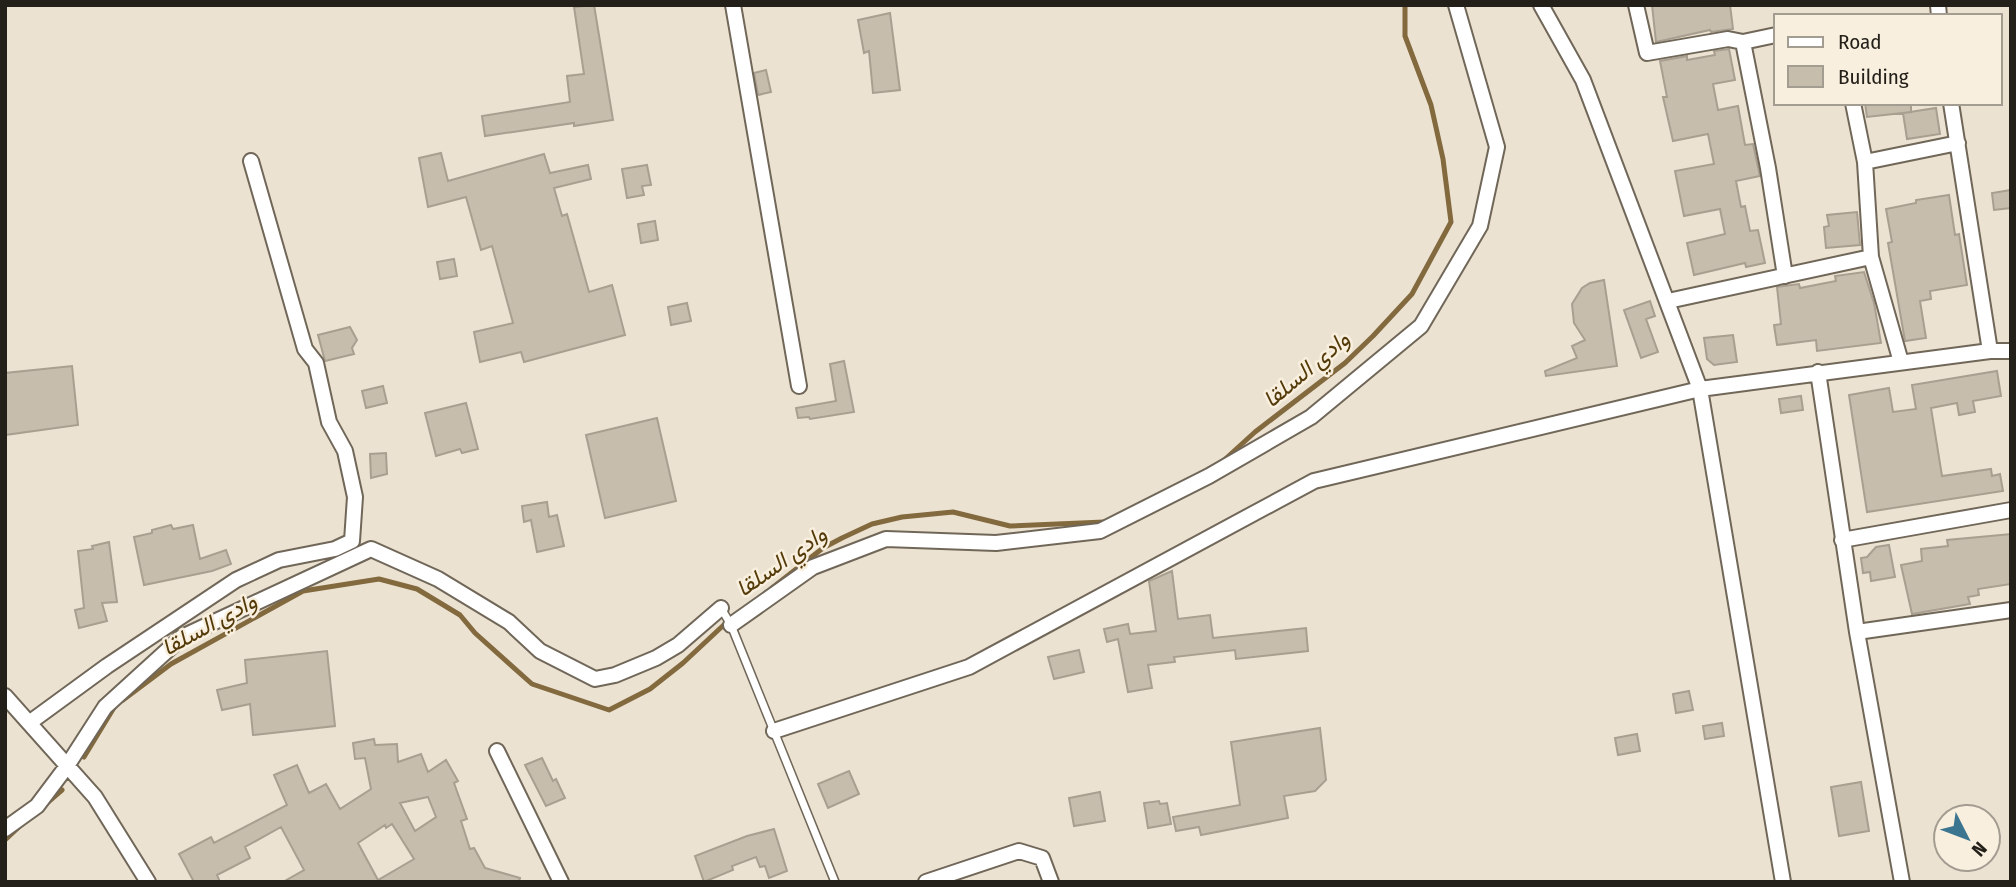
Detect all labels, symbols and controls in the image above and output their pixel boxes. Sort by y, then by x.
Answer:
legend [1774,14,2002,105]
text: Road [1838,29,1882,55]
text: Building [1838,64,1909,90]
water label: وادي السلقا [1257,325,1358,417]
water label: وادي السلقا [730,520,835,606]
water label: وادي السلقا [157,586,264,666]
north arrow [1932,803,2002,873]
text: N [1967,837,1992,861]

